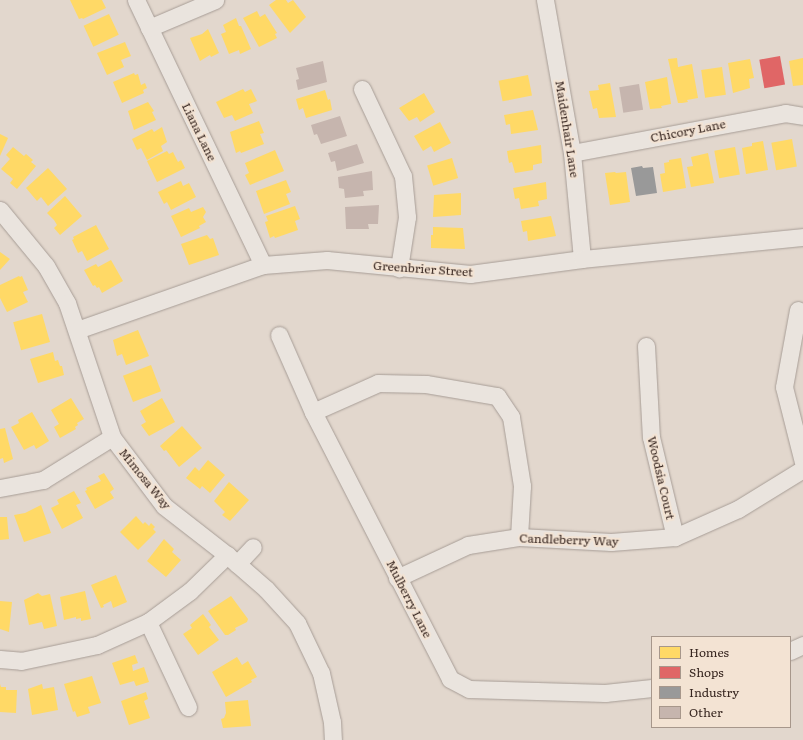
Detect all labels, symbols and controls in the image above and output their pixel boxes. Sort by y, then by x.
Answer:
street label: Maidenhair Lane [552,79,582,179]
street label: Liana Lane [179,101,219,163]
street label: Chicory Lane [649,117,727,145]
street label: Greenbrier Street [373,258,473,280]
street label: Woodsia Court [644,435,678,521]
street label: Mimosa Way [116,446,174,512]
street label: Candleberry Way [519,531,619,549]
street label: Mulberry Lane [383,558,435,640]
legend [651,636,791,728]
text: Homes [689,643,729,661]
text: Shops [689,663,724,681]
text: Industry [689,683,739,701]
text: Other [689,703,723,721]

